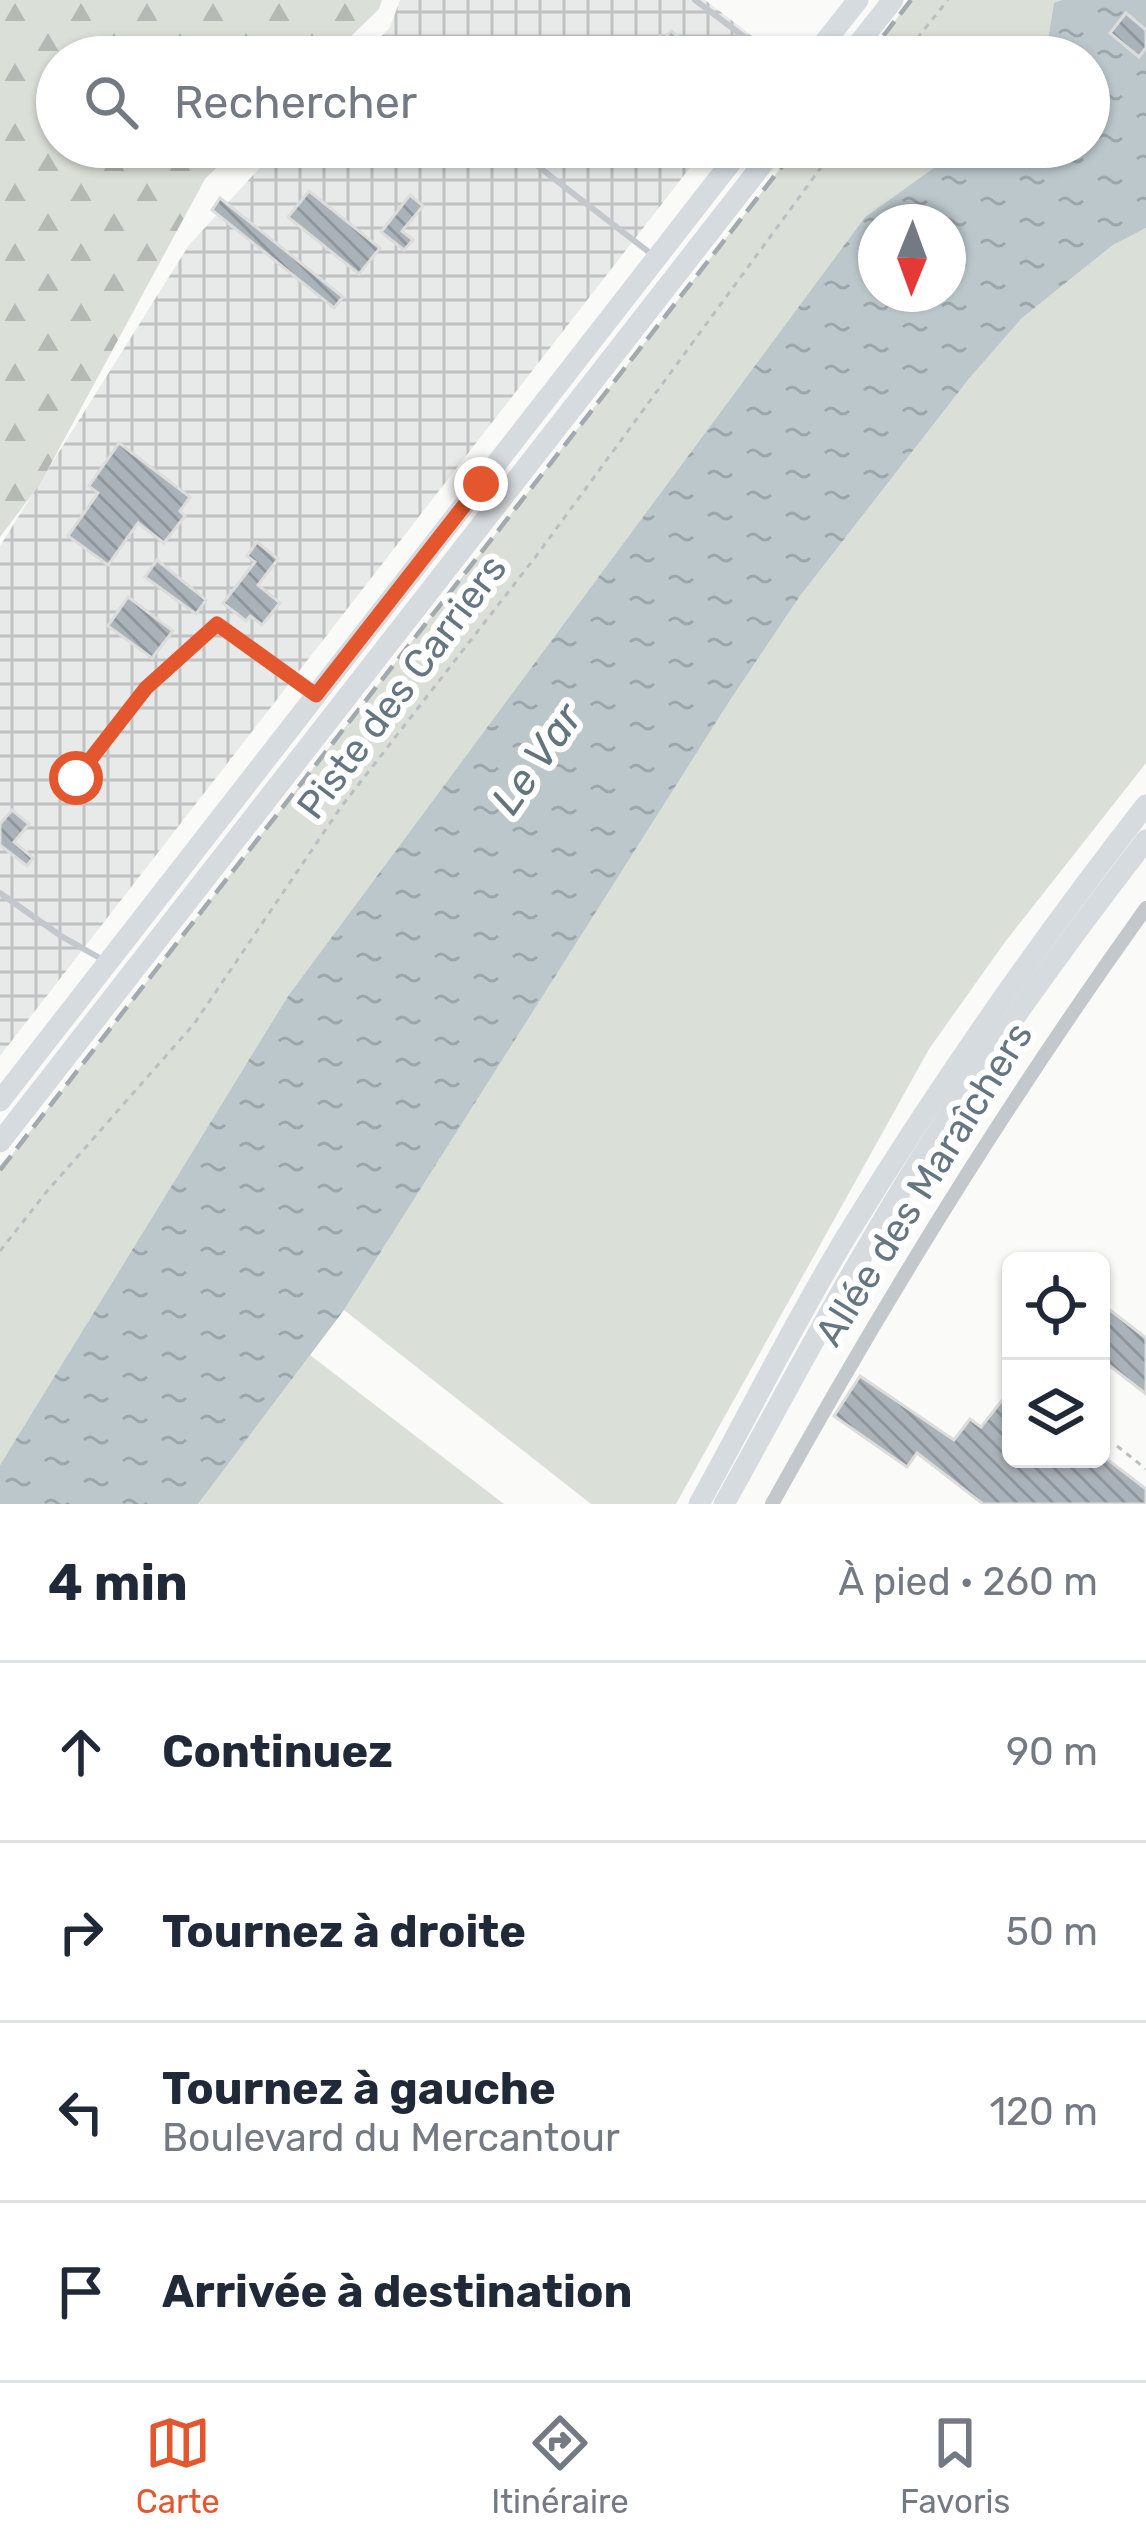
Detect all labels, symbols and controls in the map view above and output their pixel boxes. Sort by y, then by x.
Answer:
search box [36,36,1110,168]
icon: search [78,69,144,135]
text: Rechercher [174,76,417,129]
north arrow [858,204,966,312]
route end [454,457,508,511]
street label: Piste des Carriers [288,546,516,828]
water label: Le Var [481,692,594,824]
route start [49,751,103,805]
street label: Allée des Maraîchers [806,1014,1042,1354]
map controls [1002,1252,1110,1468]
button: locate [1002,1252,1110,1360]
button: layers [1002,1360,1110,1468]
text: 4 min [48,1552,188,1613]
text: À pied · 260 m [838,1559,1098,1605]
icon: ahead [48,1719,114,1785]
text: Continuez [162,1725,393,1778]
text: 90 m [1006,1729,1098,1775]
icon: right [48,1899,114,1965]
text: Tournez à droite [162,1905,526,1958]
text: 50 m [1006,1909,1098,1955]
text: Tournez à gauche [162,2062,556,2115]
icon: left [48,2079,114,2145]
text: 120 m [989,2089,1098,2135]
text: Boulevard du Mercantour [162,2115,620,2161]
icon: arrive [48,2259,114,2325]
text: Arrivée à destination [162,2265,632,2318]
tab: Carte [136,2410,220,2521]
tab: Itinéraire [491,2410,629,2521]
tab: Favoris [900,2410,1010,2521]

